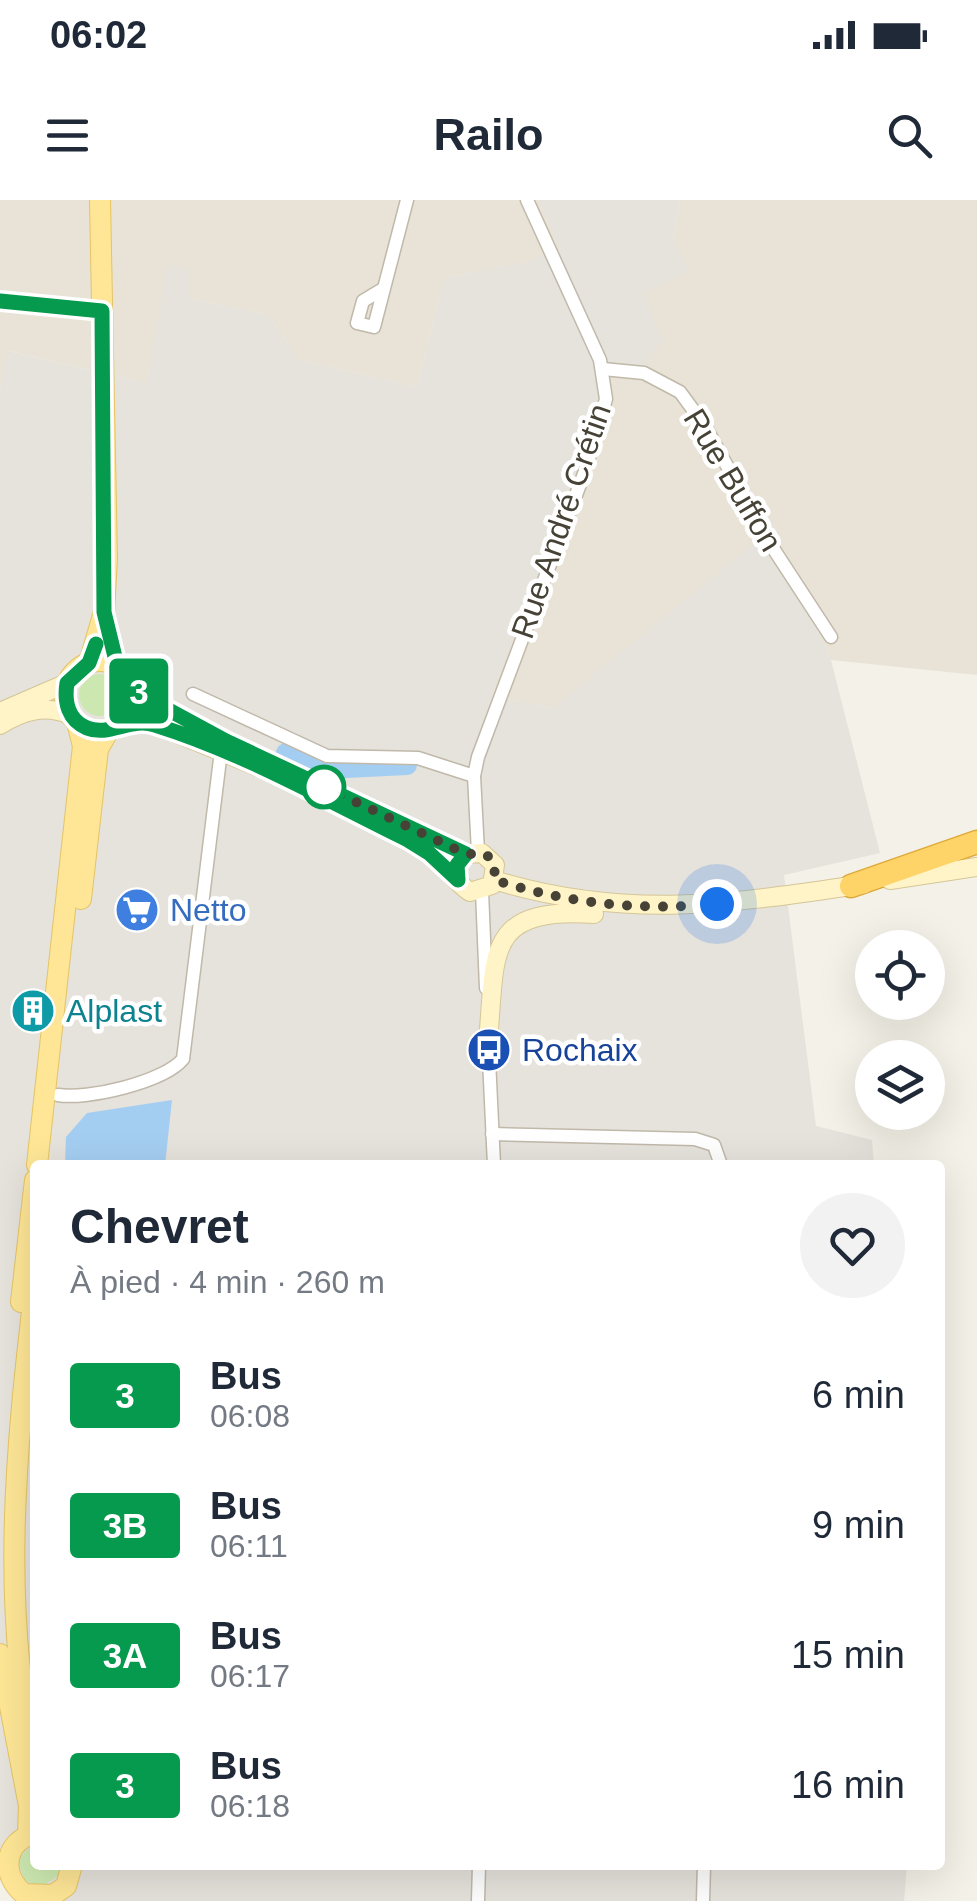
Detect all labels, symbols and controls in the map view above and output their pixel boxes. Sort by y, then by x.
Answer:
text: 06:02 [50,14,147,56]
icon: menu [40,108,95,163]
icon: search [882,108,937,163]
text: Railo [433,109,544,160]
street label: Rue André Crétin [504,399,618,643]
street label: Rue Buffon [676,402,790,558]
line badge: 3 [106,658,172,724]
text: 3 [129,672,149,711]
unlabelled marker [303,766,345,808]
your location [692,879,742,929]
supermarket icon: Netto [114,887,160,933]
place label: Netto [170,892,246,928]
map controls [855,930,945,1130]
button: locate [855,930,945,1020]
building icon: Alplast [10,988,56,1034]
place label: Alplast [66,993,162,1029]
bus stop icon: Rochaix [466,1027,512,1073]
place label: Rochaix [522,1032,638,1068]
button: layers [855,1040,945,1130]
button: heart [800,1193,905,1298]
text: Chevret [70,1200,249,1253]
text: À pied · 4 min · 260 m [70,1264,385,1300]
text: Bus [210,1355,282,1397]
text: 6 min [812,1374,905,1416]
text: 3 [115,1376,135,1415]
text: 06:08 [210,1398,290,1434]
text: Bus [210,1485,282,1527]
text: 9 min [812,1504,905,1546]
text: 3B [103,1506,147,1545]
text: 06:11 [210,1528,288,1564]
text: Bus [210,1615,282,1657]
text: 15 min [791,1634,905,1676]
text: 3A [103,1636,147,1675]
text: 06:17 [210,1658,290,1694]
text: Bus [210,1745,282,1787]
text: 16 min [791,1764,905,1806]
text: 3 [115,1766,135,1805]
text: 06:18 [210,1788,290,1824]

